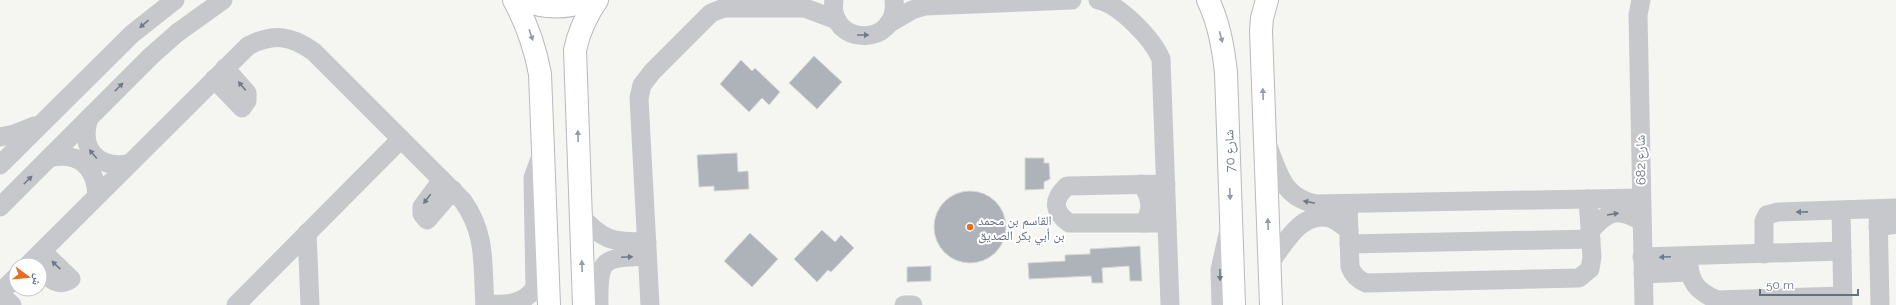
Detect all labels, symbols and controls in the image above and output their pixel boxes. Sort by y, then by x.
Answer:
one-way arrow [139,19,150,28]
one-way arrow [528,30,534,42]
one-way arrow [1218,31,1224,43]
one-way arrow [857,32,870,38]
one-way arrow [237,81,246,92]
one-way arrow [114,82,124,92]
one-way arrow [1260,87,1266,100]
one-way arrow [575,129,581,142]
street label: شارع 70 [1221,129,1240,173]
street label: شارع 682 [1633,135,1650,185]
one-way arrow [89,149,98,159]
one-way arrow [23,175,33,184]
one-way arrow [1227,188,1234,200]
one-way arrow [424,194,432,204]
one-way arrow [1303,199,1315,205]
one-way arrow [1795,209,1808,215]
one-way arrow [1607,211,1619,217]
place label: القاسم بن محمد بن أبي بكر الصديق [978,213,1064,246]
one-way arrow [1265,217,1271,230]
marker: القاسم بن محمد بن أبي بكر الصديق [965,222,975,232]
one-way arrow [1659,253,1671,260]
one-way arrow [621,254,634,260]
north arrow [8,257,48,297]
one-way arrow [579,259,585,272]
one-way arrow [52,261,61,270]
one-way arrow [1217,269,1223,282]
scale bar [1760,271,1858,297]
text: ش [28,272,45,287]
text: 50 m [1766,278,1794,292]

